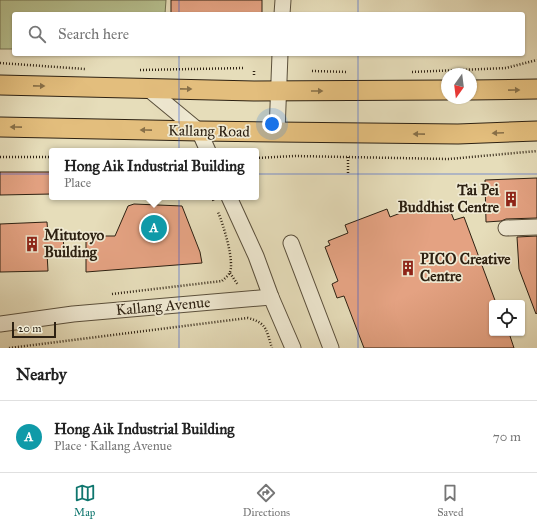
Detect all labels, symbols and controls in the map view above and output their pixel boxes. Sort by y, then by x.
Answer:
search box [12,12,525,56]
icon: search [26,23,48,45]
text: Search here [58,25,129,43]
north arrow [441,68,477,104]
one-way arrow [33,83,46,89]
one-way arrow [180,86,192,93]
one-way arrow [508,86,520,93]
one-way arrow [311,88,324,94]
your location [262,114,282,134]
street label: Kallang Road [168,121,250,141]
one-way arrow [10,124,22,131]
one-way arrow [139,127,152,133]
one-way arrow [492,129,504,136]
one-way arrow [412,131,425,137]
popup [49,148,259,200]
text: Hong Aik Industrial Building [64,157,244,175]
text: Place [64,175,91,191]
place label: Tai Pei Buddhist Centre [398,181,500,216]
building icon: Tai Pei Buddhist Centre [502,190,520,208]
pin: A [141,213,167,243]
place label: Mitutoyo Building [44,226,105,262]
building icon: Mitutoyo Building [23,235,41,253]
place label: PICO Creative Centre [420,250,511,285]
building icon: PICO Creative Centre [399,259,417,277]
street label: Kallang Avenue [115,293,211,319]
map controls [489,300,525,336]
button: locate [489,300,525,336]
scale bar [12,320,56,339]
text: 20 m [18,322,41,335]
text: Nearby [16,364,67,385]
text: Hong Aik Industrial Building [54,420,234,438]
text: A [25,429,33,445]
text: 70 m [493,429,521,445]
text: Place · Kallang Avenue [54,438,172,454]
tab: Map [74,482,96,519]
tab: Directions [243,482,290,519]
tab: Saved [437,482,463,519]

